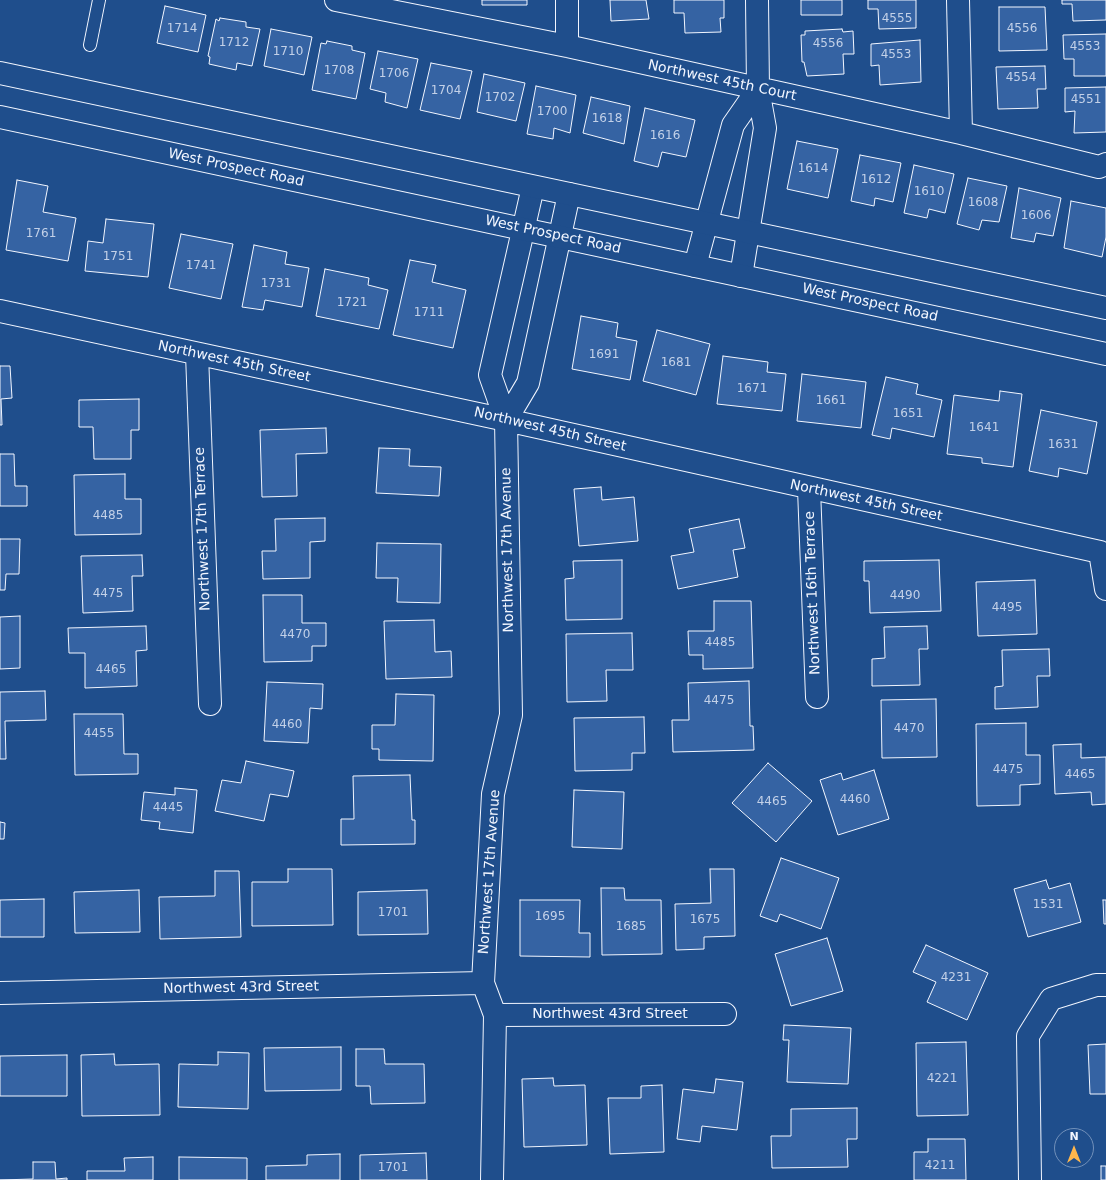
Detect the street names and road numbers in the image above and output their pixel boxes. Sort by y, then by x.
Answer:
street label: Northwest 45th Court [646,57,798,105]
street label: West Prospect Road [166,145,306,191]
street label: West Prospect Road [483,212,623,258]
street label: West Prospect Road [800,280,940,326]
street label: Northwest 45th Street [156,338,312,386]
street label: Northwest 45th Street [472,404,628,456]
street label: Northwest 17th Terrace [192,447,214,611]
street label: Northwest 17th Avenue [498,467,518,633]
street label: Northwest 45th Street [788,477,944,525]
street label: Northwest 16th Terrace [802,511,824,675]
street label: Northwest 17th Avenue [476,789,504,955]
street label: Northwest 43rd Street [163,978,319,998]
street label: Northwest 43rd Street [532,1006,688,1022]

